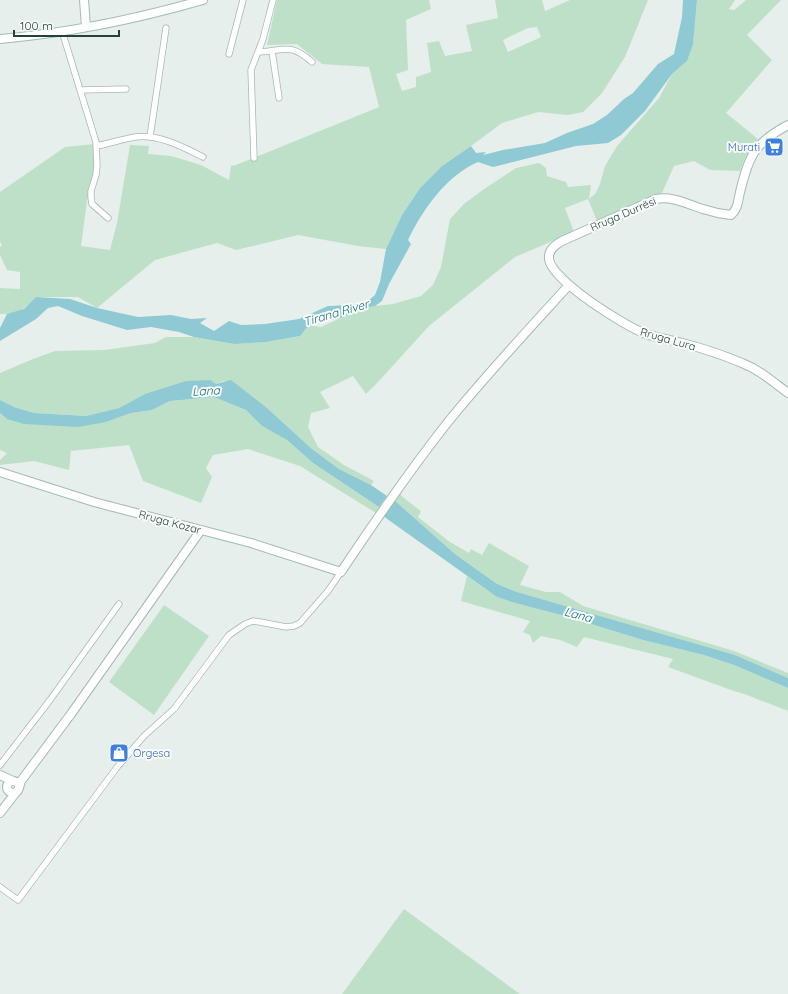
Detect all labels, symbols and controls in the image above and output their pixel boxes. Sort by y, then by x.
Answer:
scale bar [14,12,119,38]
text: 100 m [20,18,53,33]
supermarket icon: Murati [763,136,785,158]
place label: Murati [728,140,760,154]
street label: Rruga Durrësi [588,194,658,234]
water label: Tirana River [301,296,372,329]
street label: Rruga Lura [639,324,697,354]
water label: Lana [192,382,221,399]
street label: Rruga Kozar [137,507,204,537]
water label: Lana [563,604,594,626]
shop icon: Orgesa [108,742,130,764]
place label: Orgesa [133,746,170,760]

